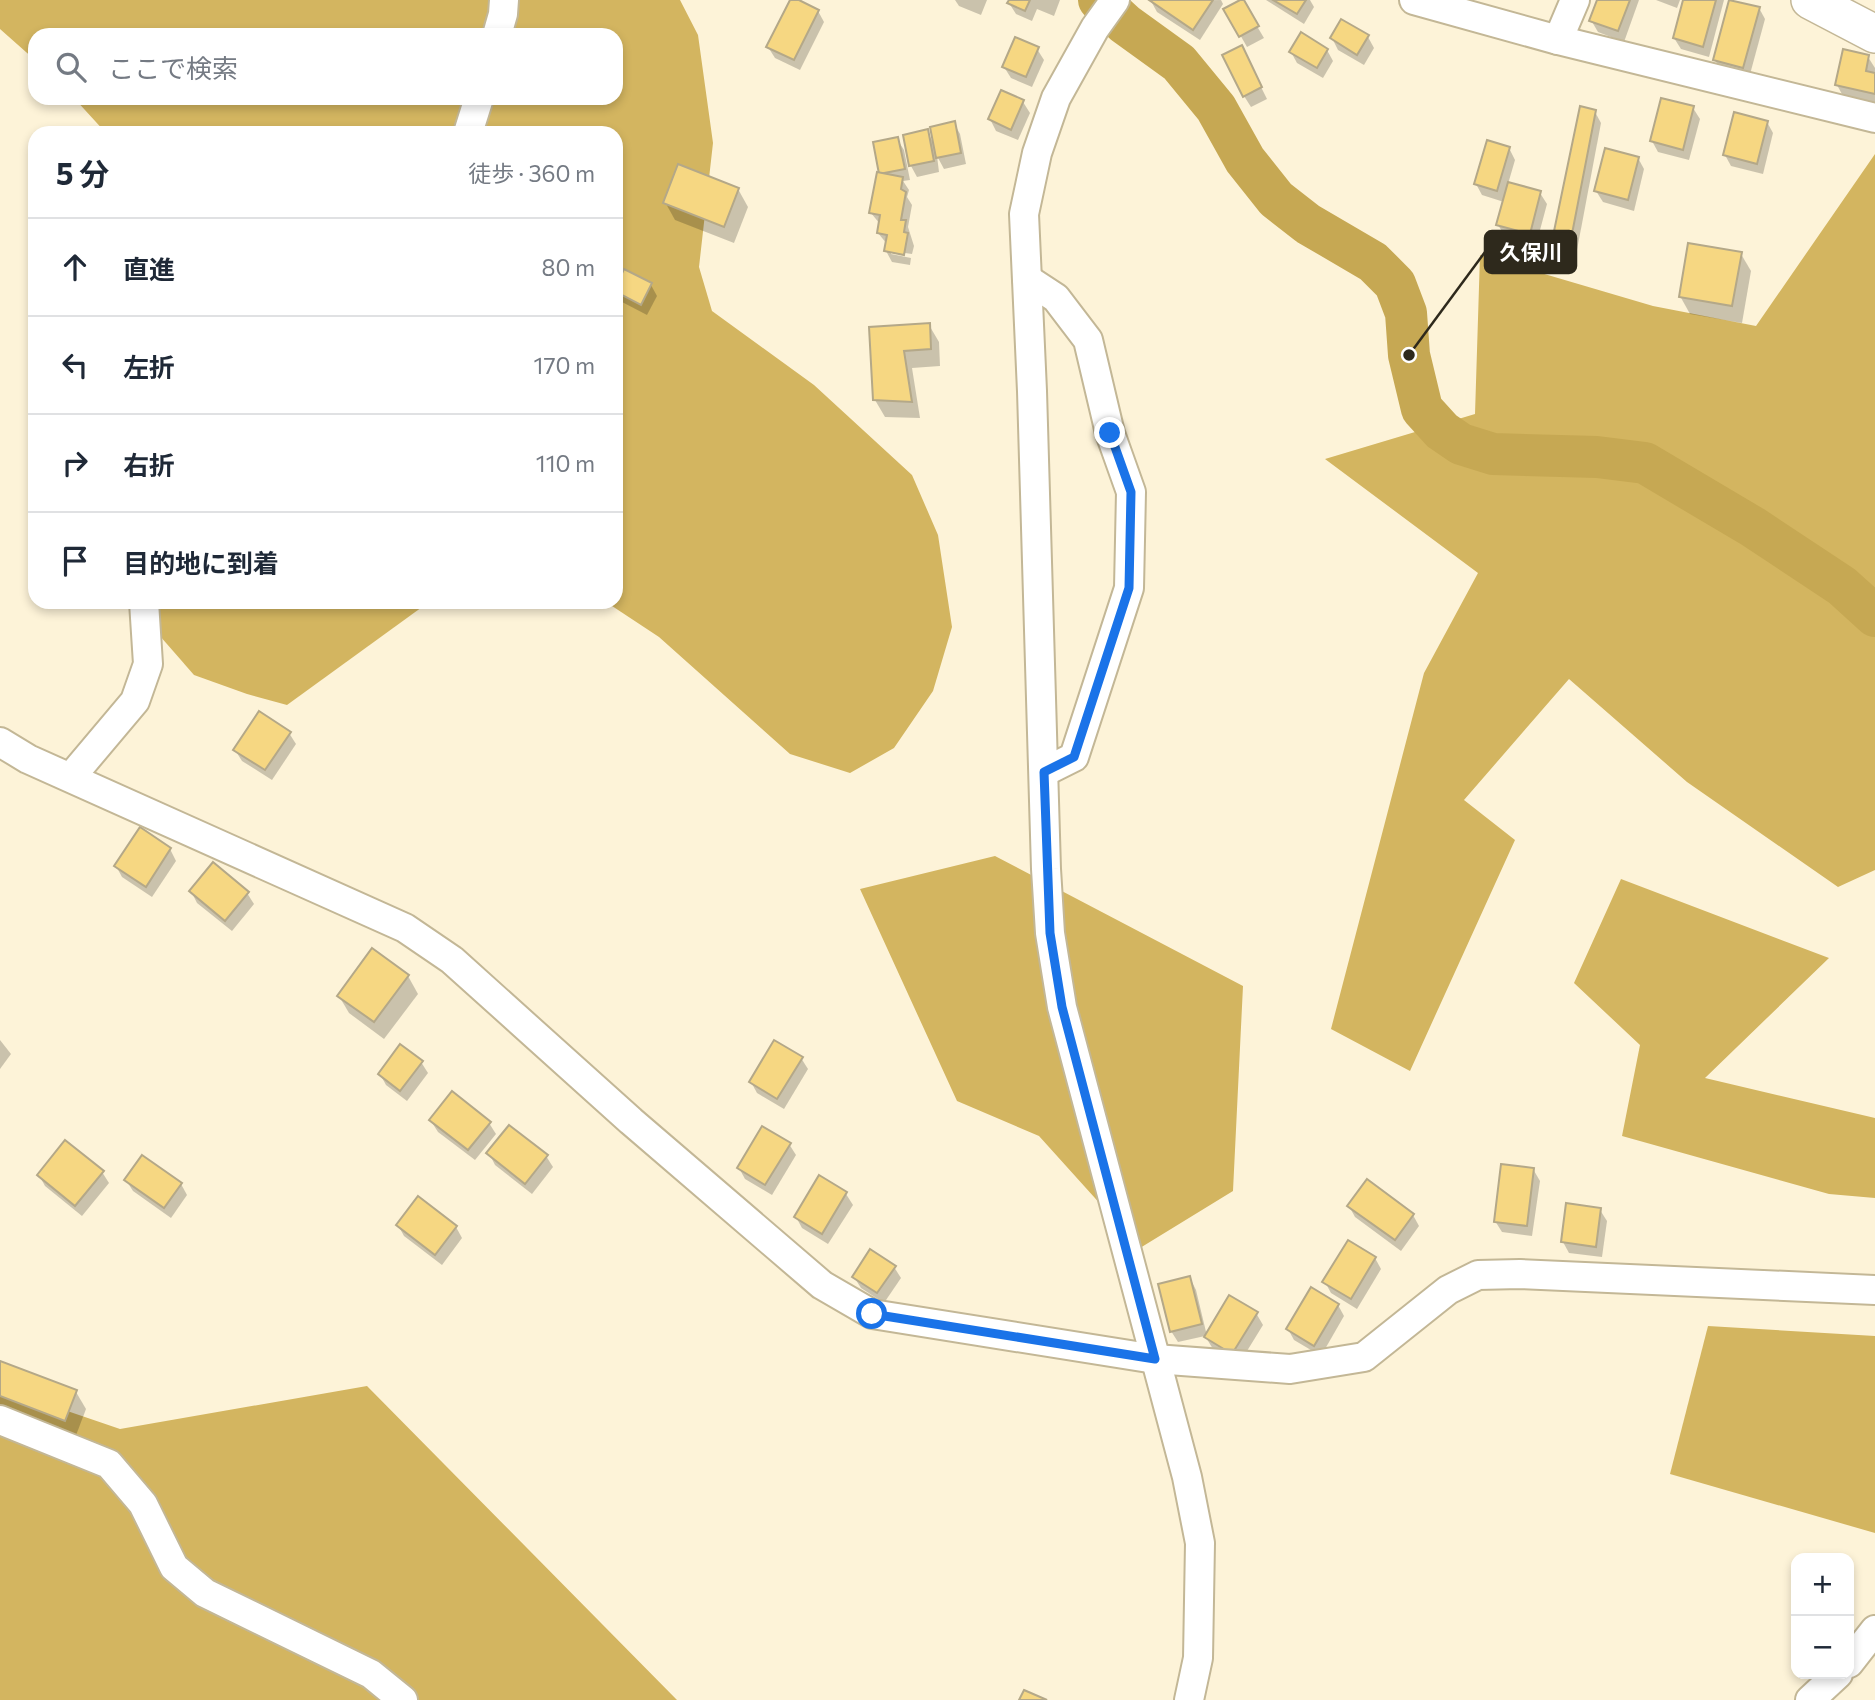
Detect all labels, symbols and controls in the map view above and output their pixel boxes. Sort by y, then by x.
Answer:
search box [28,28,623,105]
icon: search [52,48,90,86]
text: ここで検索 [108,52,238,83]
text: 5 分 [56,154,109,191]
text: 徒歩 · 360 m [468,159,595,187]
callout: 久保川 [1485,231,1576,273]
text: 久保川 [1500,239,1563,264]
icon: ahead [56,248,94,286]
text: 直進 [123,253,175,284]
text: 80 m [542,253,595,281]
icon: left [56,346,94,384]
text: 左折 [123,351,175,382]
text: 170 m [534,351,595,379]
route end [1094,417,1125,448]
icon: right [56,444,94,482]
text: 右折 [123,449,175,480]
text: 110 m [536,449,595,477]
icon: arrive [56,542,94,580]
text: 目的地に到着 [123,547,279,578]
route start [856,1298,887,1329]
map controls [1791,1553,1854,1679]
button: + [1791,1553,1854,1616]
button: − [1791,1616,1854,1679]

